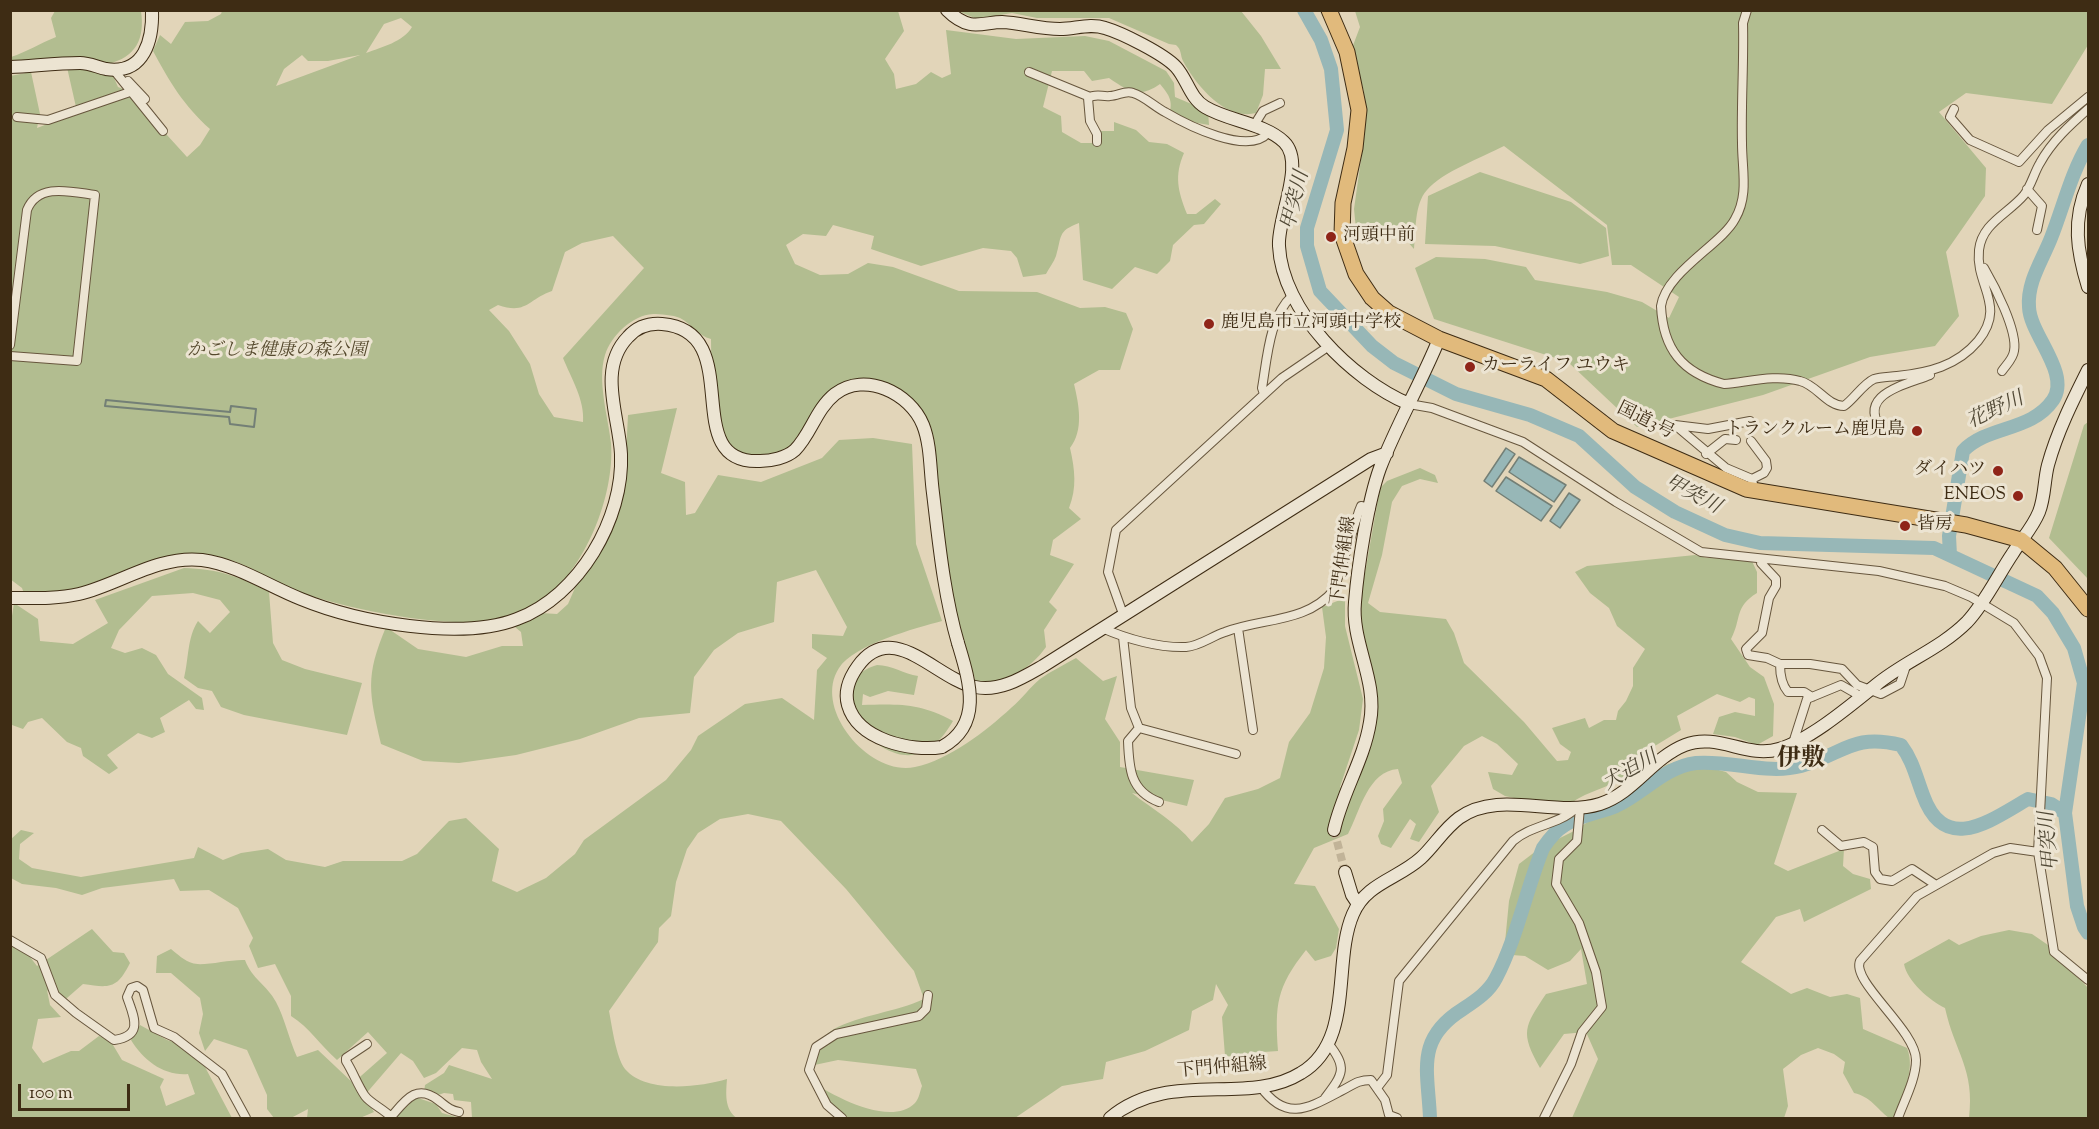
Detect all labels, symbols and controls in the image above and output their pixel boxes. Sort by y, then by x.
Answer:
water label: 甲突川 [1278,169,1316,233]
place label: 河頭中前 [1343,226,1415,248]
marker: 河頭中前 [1324,230,1338,244]
place label: 鹿児島市立河頭中学校 [1221,313,1401,335]
marker: 鹿児島市立河頭中学校 [1202,317,1216,331]
park label: かごしま健康の森公園 [187,341,367,363]
place label: カーライフ ユウキ [1482,356,1630,378]
marker: カーライフ ユウキ [1463,360,1477,374]
water label: 花野川 [1964,388,2028,436]
street label: 国道3号 [1613,399,1677,445]
place label: トランクルーム鹿児島 [1725,420,1905,442]
marker: トランクルーム鹿児島 [1910,424,1924,438]
place label: ダイハツ [1914,460,1986,482]
marker: ダイハツ [1991,464,2005,478]
water label: 甲突川 [1660,471,1724,521]
place label: ENEOS [1944,485,2006,507]
marker: ENEOS [2011,489,2025,503]
street label: 下門仲組線 [1328,515,1362,607]
place label: 皆房 [1917,515,1953,537]
marker: 皆房 [1898,519,1912,533]
water label: 犬迫川 [1599,747,1663,797]
district label: 伊敷 [1777,747,1825,775]
water label: 甲突川 [2036,810,2066,872]
street label: 下門仲組線 [1176,1054,1268,1084]
scale bar [21,1072,134,1110]
text: 100 m [29,1081,73,1107]

